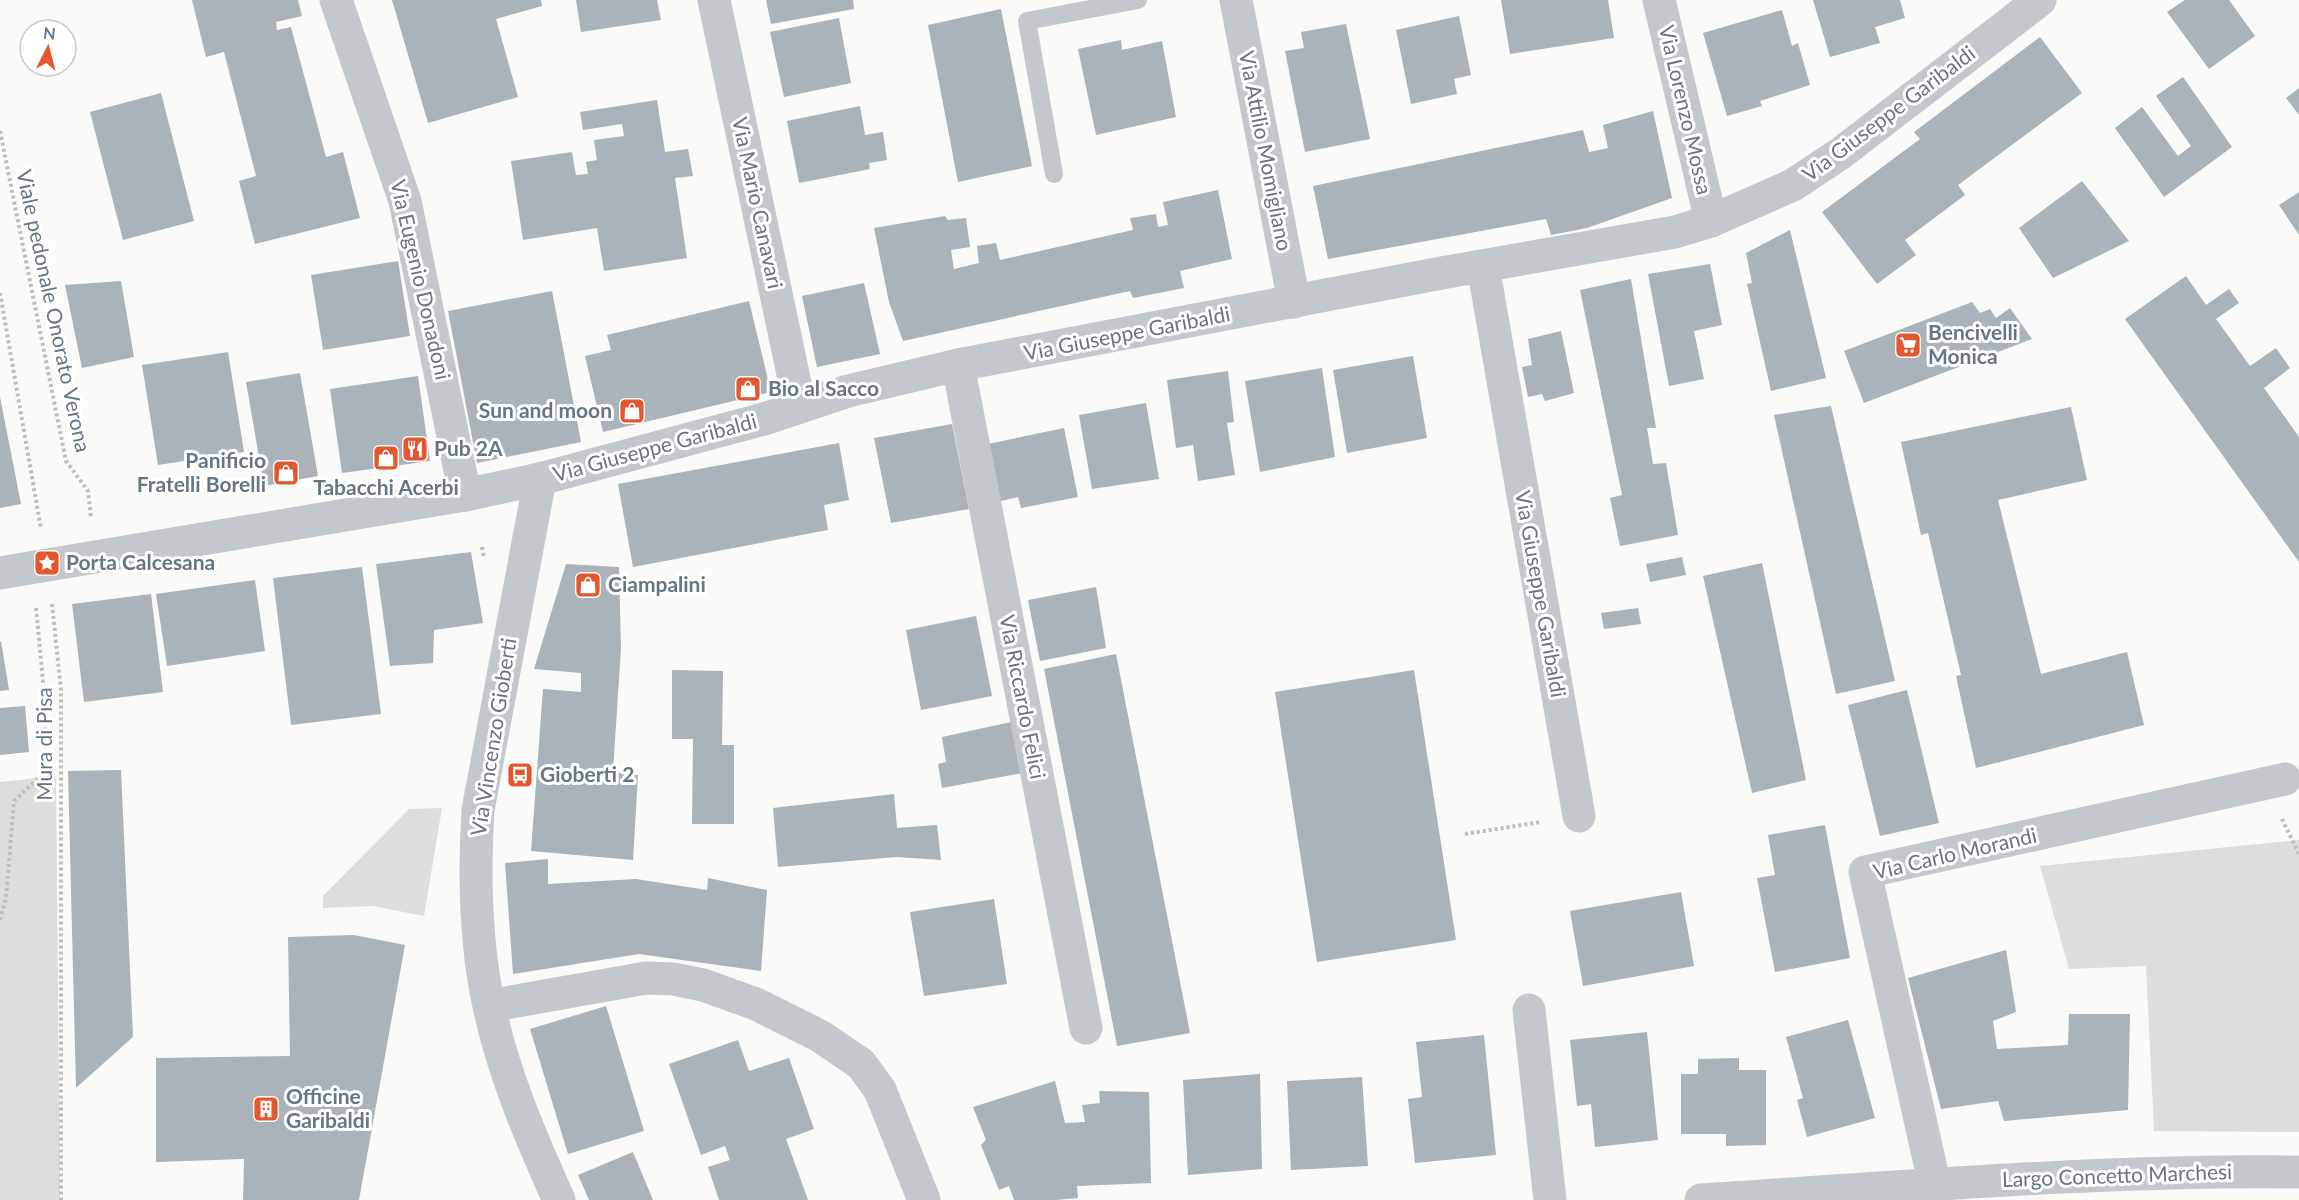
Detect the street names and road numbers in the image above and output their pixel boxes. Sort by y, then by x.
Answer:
street label: Via Lorenzo Mossa [1655,22,1718,197]
street label: Via Giuseppe Garibaldi [1797,40,1979,186]
street label: Via Attilio Momigliano [1235,49,1298,253]
street label: Via Mario Canavari [728,115,789,291]
street label: Viale pedonale Onorato Verona [12,167,97,454]
street label: Via Eugenio Donadoni [386,177,457,382]
street label: Via Giuseppe Garibaldi [1021,300,1232,365]
street label: Via Giuseppe Garibaldi [550,407,759,486]
street label: Via Giuseppe Garibaldi [1511,488,1572,699]
street label: Via Riccardo Felici [995,612,1052,781]
street label: Via Vincenzo Gioberti [465,636,521,838]
street label: Mura di Pisa [31,687,56,801]
street label: Via Carlo Morandi [1871,822,2039,883]
street label: Largo Concetto Marchesi [2001,1158,2232,1191]

